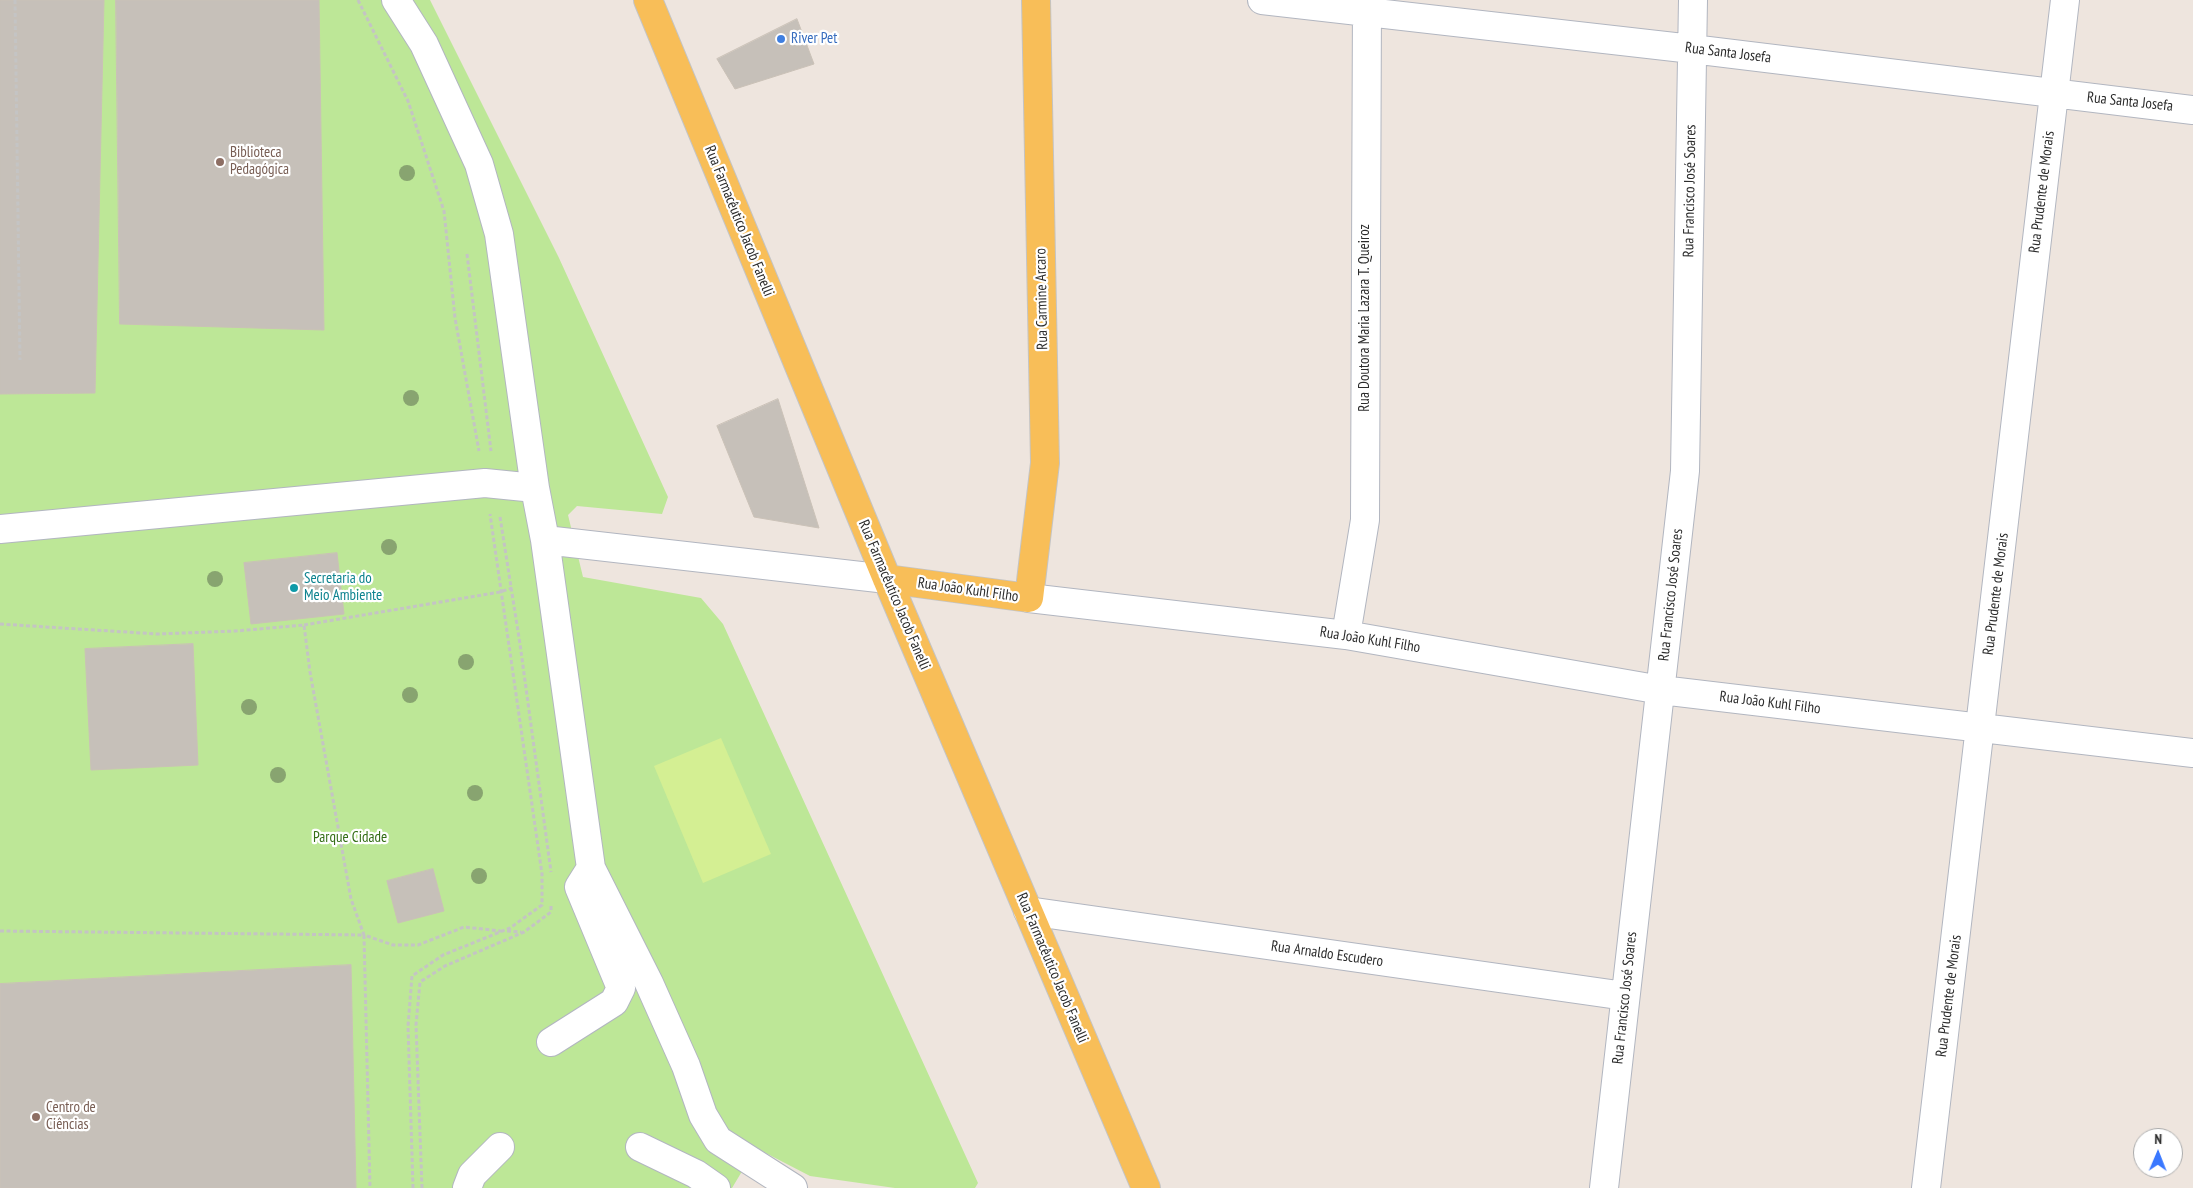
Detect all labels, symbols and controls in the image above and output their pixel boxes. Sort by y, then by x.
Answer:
place label: River Pet [791,30,837,48]
marker: River Pet [775,33,787,45]
street label: Rua Santa Josefa [1684,39,1772,67]
street label: Rua Santa Josefa [2086,89,2174,115]
street label: Rua Francisco José Soares [1680,124,1700,258]
street label: Rua Prudente de Morais [2026,130,2058,254]
street label: Rua Farmacêutico Jacob Fanelli [701,143,777,299]
place label: Biblioteca Pedagógica [230,144,289,179]
marker: Biblioteca Pedagógica [214,156,226,168]
street label: Rua Doutora Maria Lazara T. Queiroz [1356,224,1374,412]
street label: Rua Carmine Arcaro [1032,248,1052,350]
street label: Rua Farmacêutico Jacob Fanelli [854,517,934,673]
street label: Rua Francisco José Soares [1655,528,1687,662]
street label: Rua Prudente de Morais [1980,532,2012,656]
place label: Secretaria do Meio Ambiente [304,570,382,605]
street label: Rua João Kuhl Filho [916,574,1020,606]
marker: Secretaria do Meio Ambiente [288,582,300,594]
street label: Rua João Kuhl Filho [1318,623,1422,657]
street label: Rua João Kuhl Filho [1719,688,1821,718]
park label: Parque Cidade [313,829,387,847]
street label: Rua Farmacêutico Jacob Fanelli [1012,890,1092,1046]
street label: Rua Francisco José Soares [1609,931,1641,1065]
street label: Rua Prudente de Morais [1933,934,1965,1058]
street label: Rua Arnaldo Escudero [1270,937,1384,971]
place label: Centro de Ciências [46,1099,96,1134]
marker: Centro de Ciências [30,1111,42,1123]
north arrow [2133,1128,2183,1178]
text: N [2154,1130,2162,1148]

